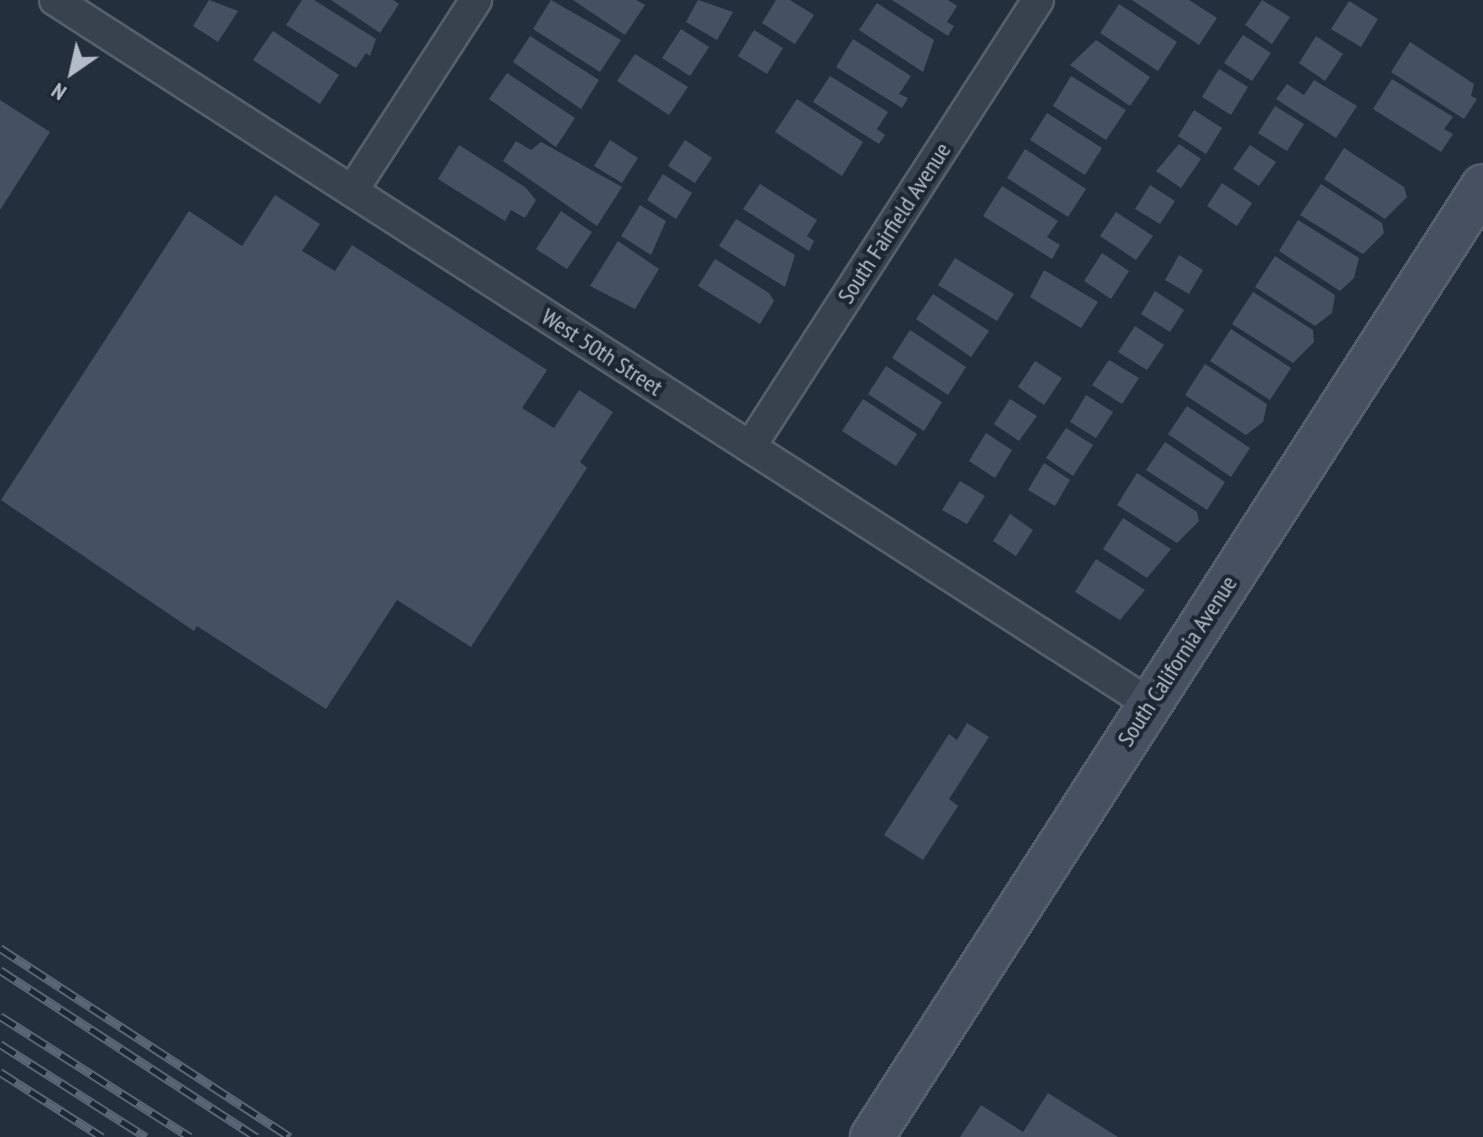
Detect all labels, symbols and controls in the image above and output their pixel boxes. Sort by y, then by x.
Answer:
north arrow [32,32,112,112]
text: N [46,77,71,107]
street label: South Fairfield Avenue [831,137,957,309]
street label: West 50th Street [536,302,668,402]
street label: South California Avenue [1111,570,1243,752]

